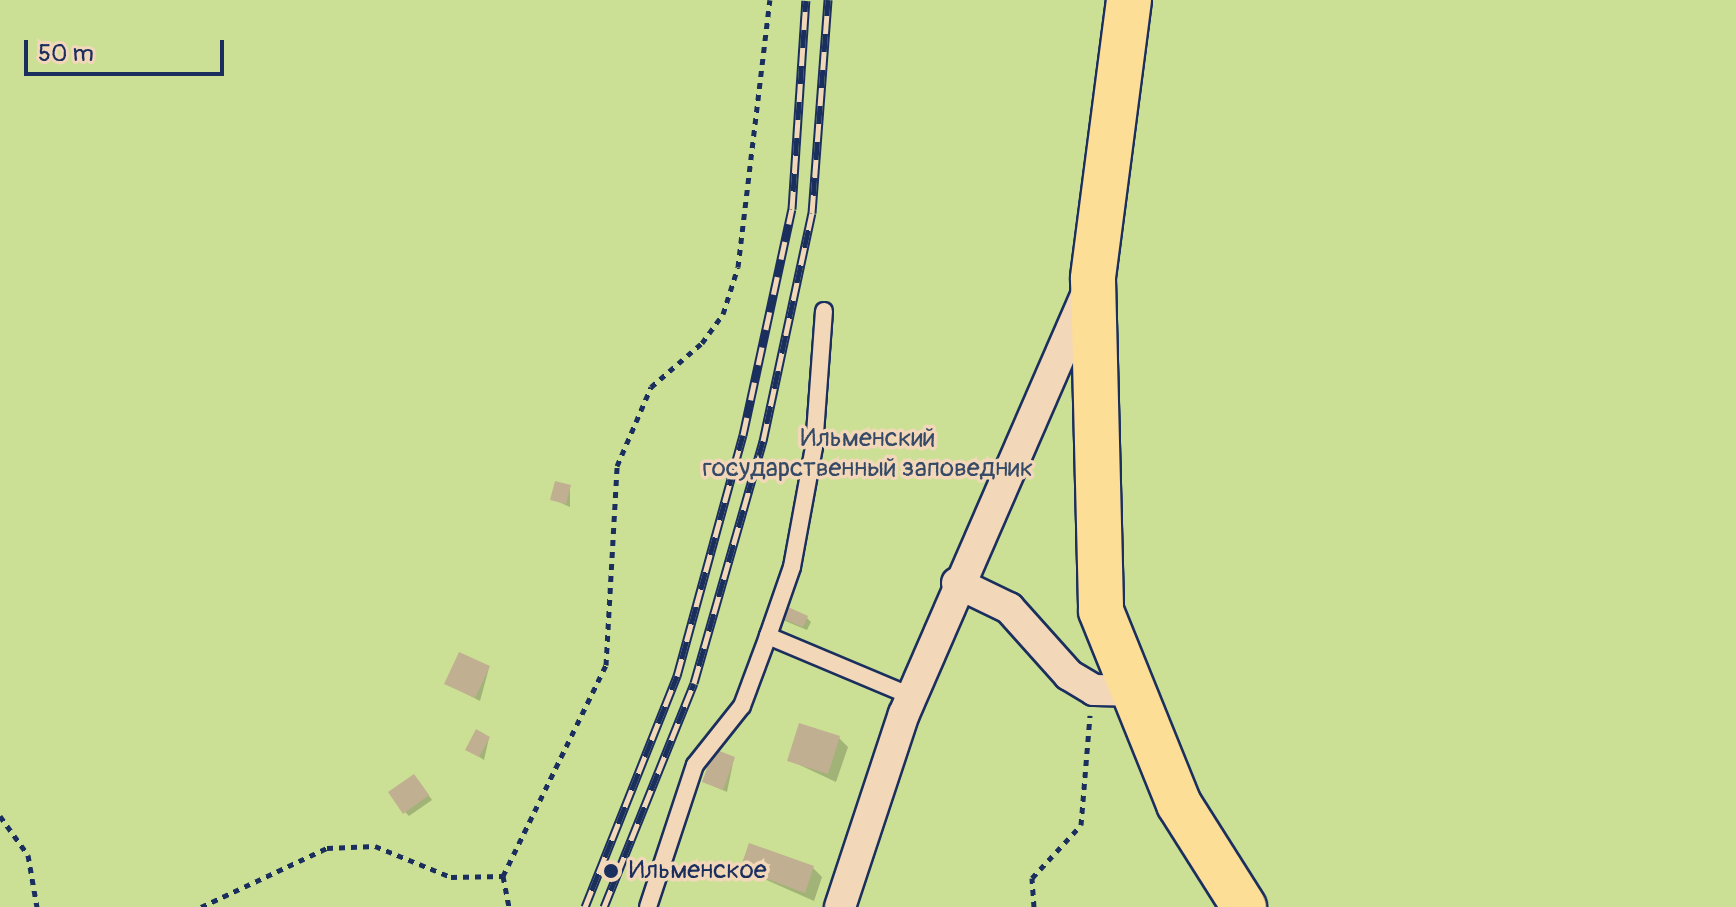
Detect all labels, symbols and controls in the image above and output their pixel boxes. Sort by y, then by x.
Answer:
scale bar [28,24,228,74]
text: 50 m [38,39,94,68]
park label: Ильменский государственный заповедник [703,423,1033,484]
place label: Ильменское [629,855,767,887]
marker: Ильменское [600,860,622,882]

